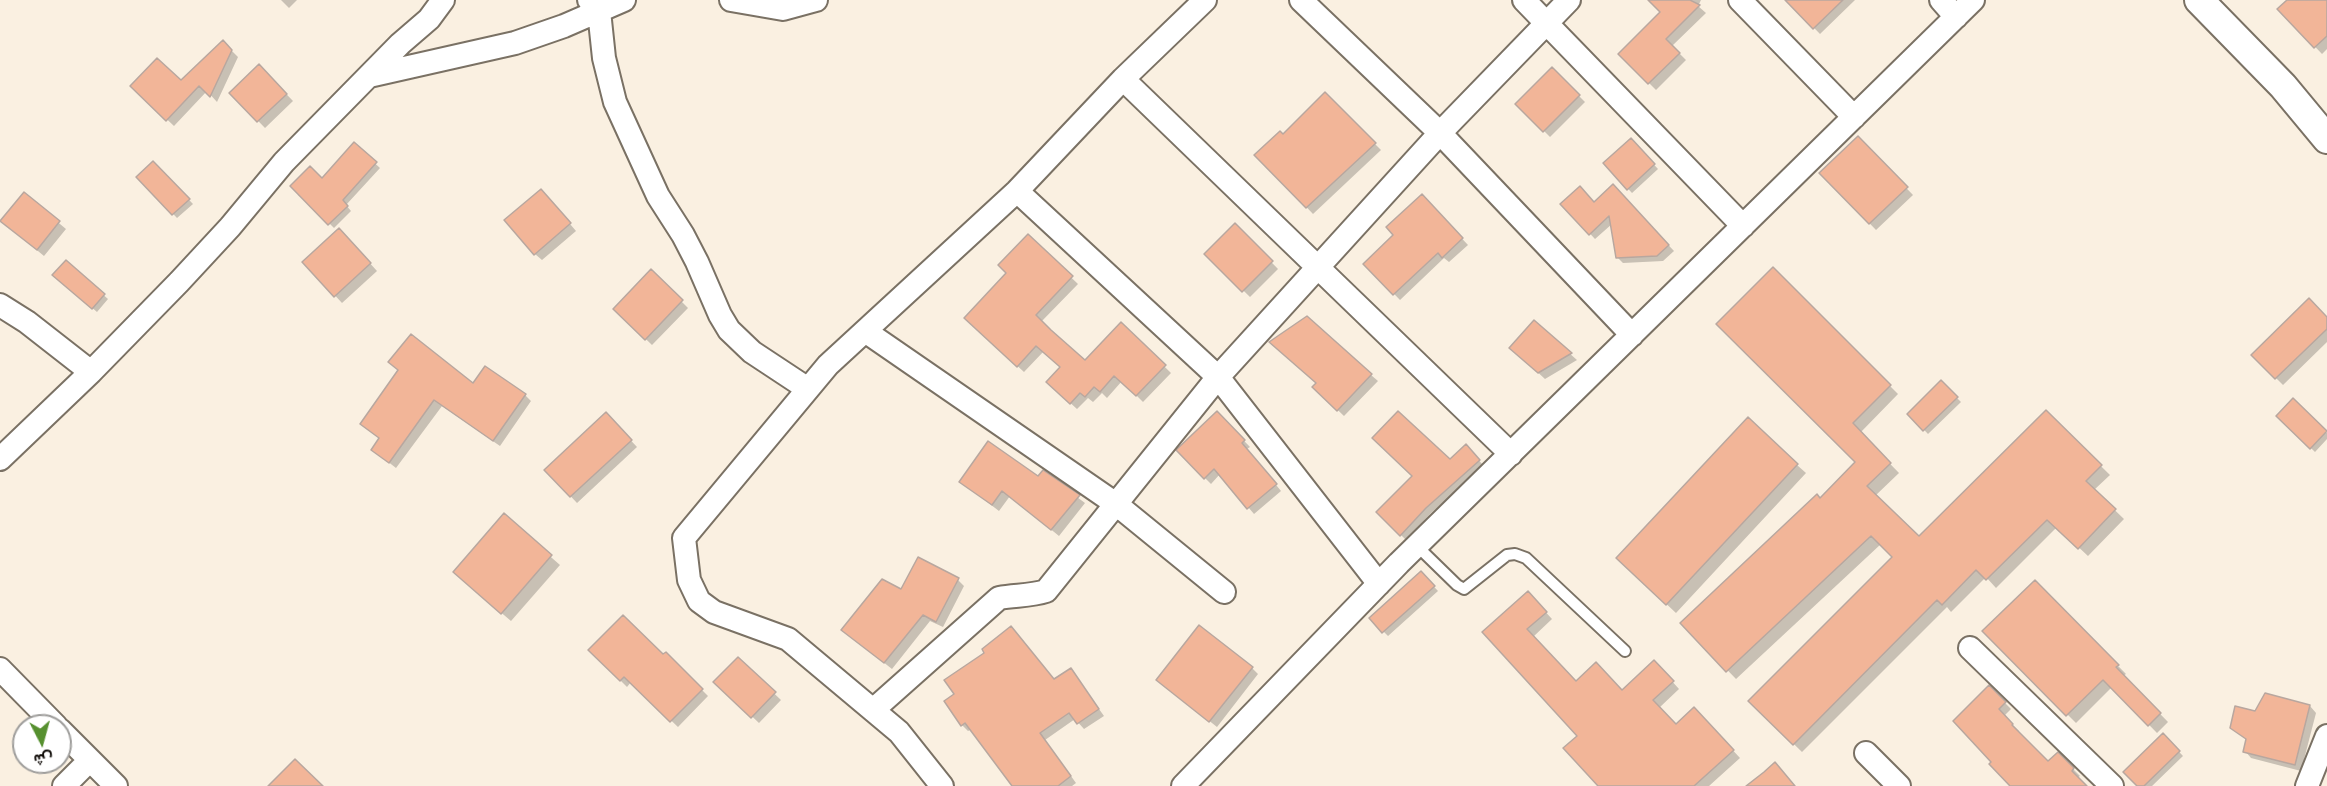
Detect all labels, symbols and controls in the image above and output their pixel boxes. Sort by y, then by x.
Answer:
north arrow [12,714,72,774]
text: ش [33,749,54,771]

